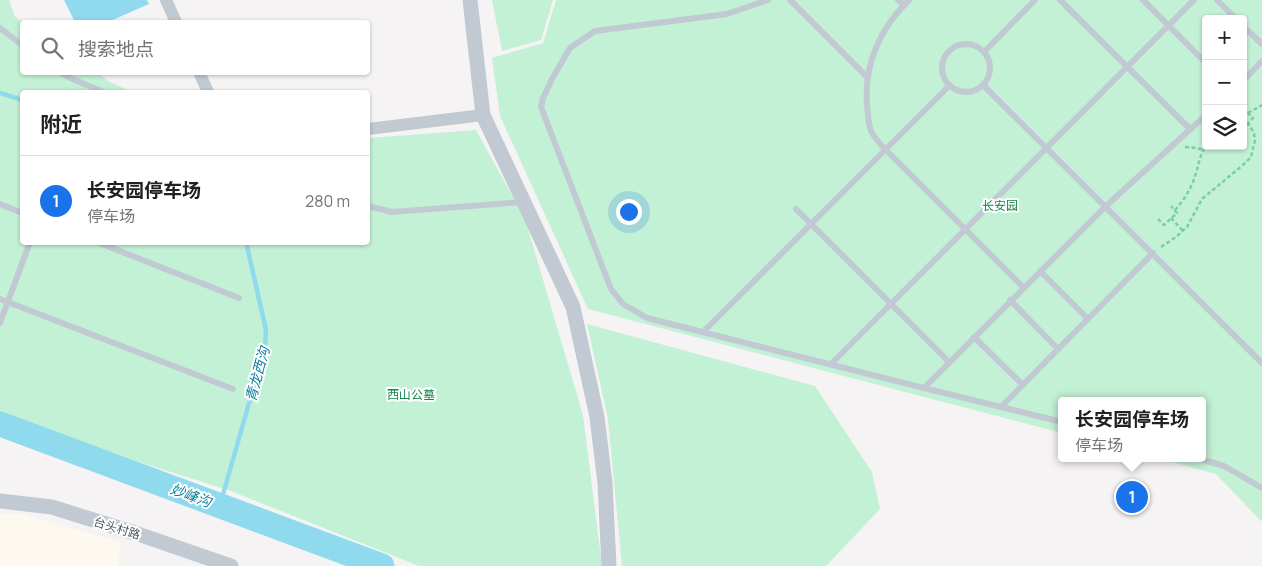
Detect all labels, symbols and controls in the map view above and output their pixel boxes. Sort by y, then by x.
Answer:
map controls [1202,15,1247,150]
button: + [1202,15,1247,60]
search box [20,20,370,75]
icon: search [38,34,66,62]
text: 搜索地点 [78,36,154,62]
button: − [1202,60,1247,105]
button: layers [1202,105,1247,150]
text: 附近 [40,110,82,138]
text: 长安园停车场 [87,177,201,203]
text: 1 [52,190,60,212]
text: 280 m [305,190,350,212]
park label: 长安园 [982,197,1018,214]
your location [616,199,642,225]
text: 停车场 [87,205,135,227]
water label: 青龙西沟 [241,343,274,404]
park label: 西山公墓 [387,386,435,403]
popup [1058,397,1206,462]
text: 长安园停车场 [1075,406,1189,432]
text: 停车场 [1075,434,1123,456]
pin: 1 [1116,478,1148,516]
water label: 妙峰沟 [168,479,216,512]
street label: 台头村路 [92,513,142,543]

